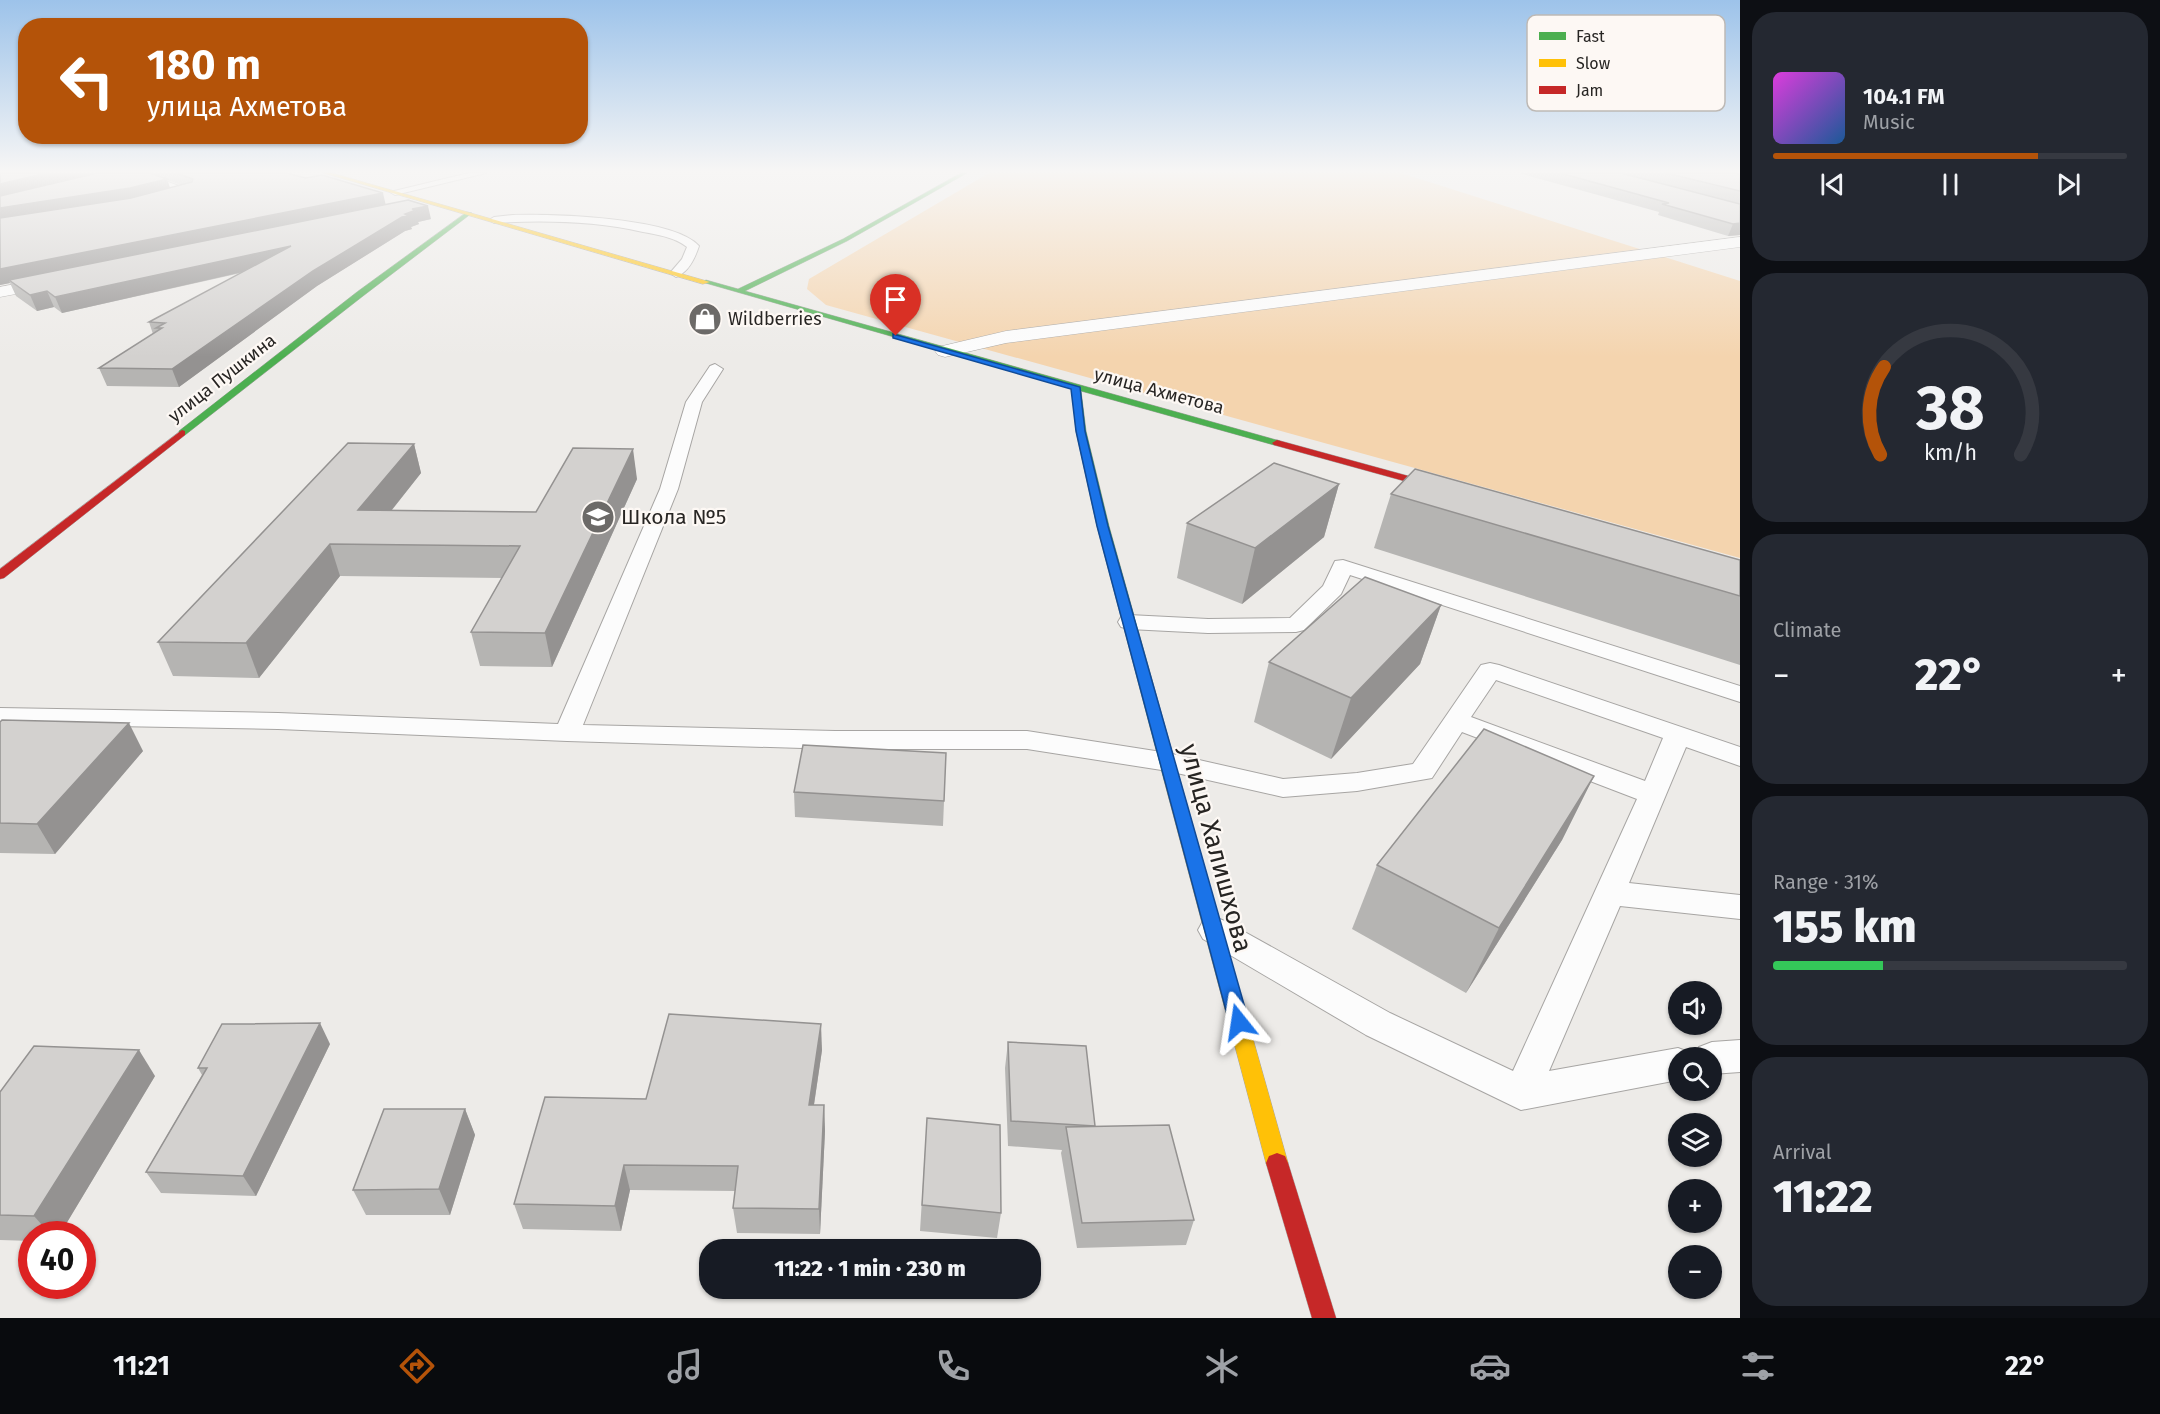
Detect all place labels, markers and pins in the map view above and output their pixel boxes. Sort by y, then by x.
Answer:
pin [870,274,921,336]
shop icon: Wildberries [687,301,723,337]
place label: Wildberries [728,308,822,330]
school or university icon: Школа №5 [580,499,616,535]
place label: Школа №5 [621,504,726,530]

